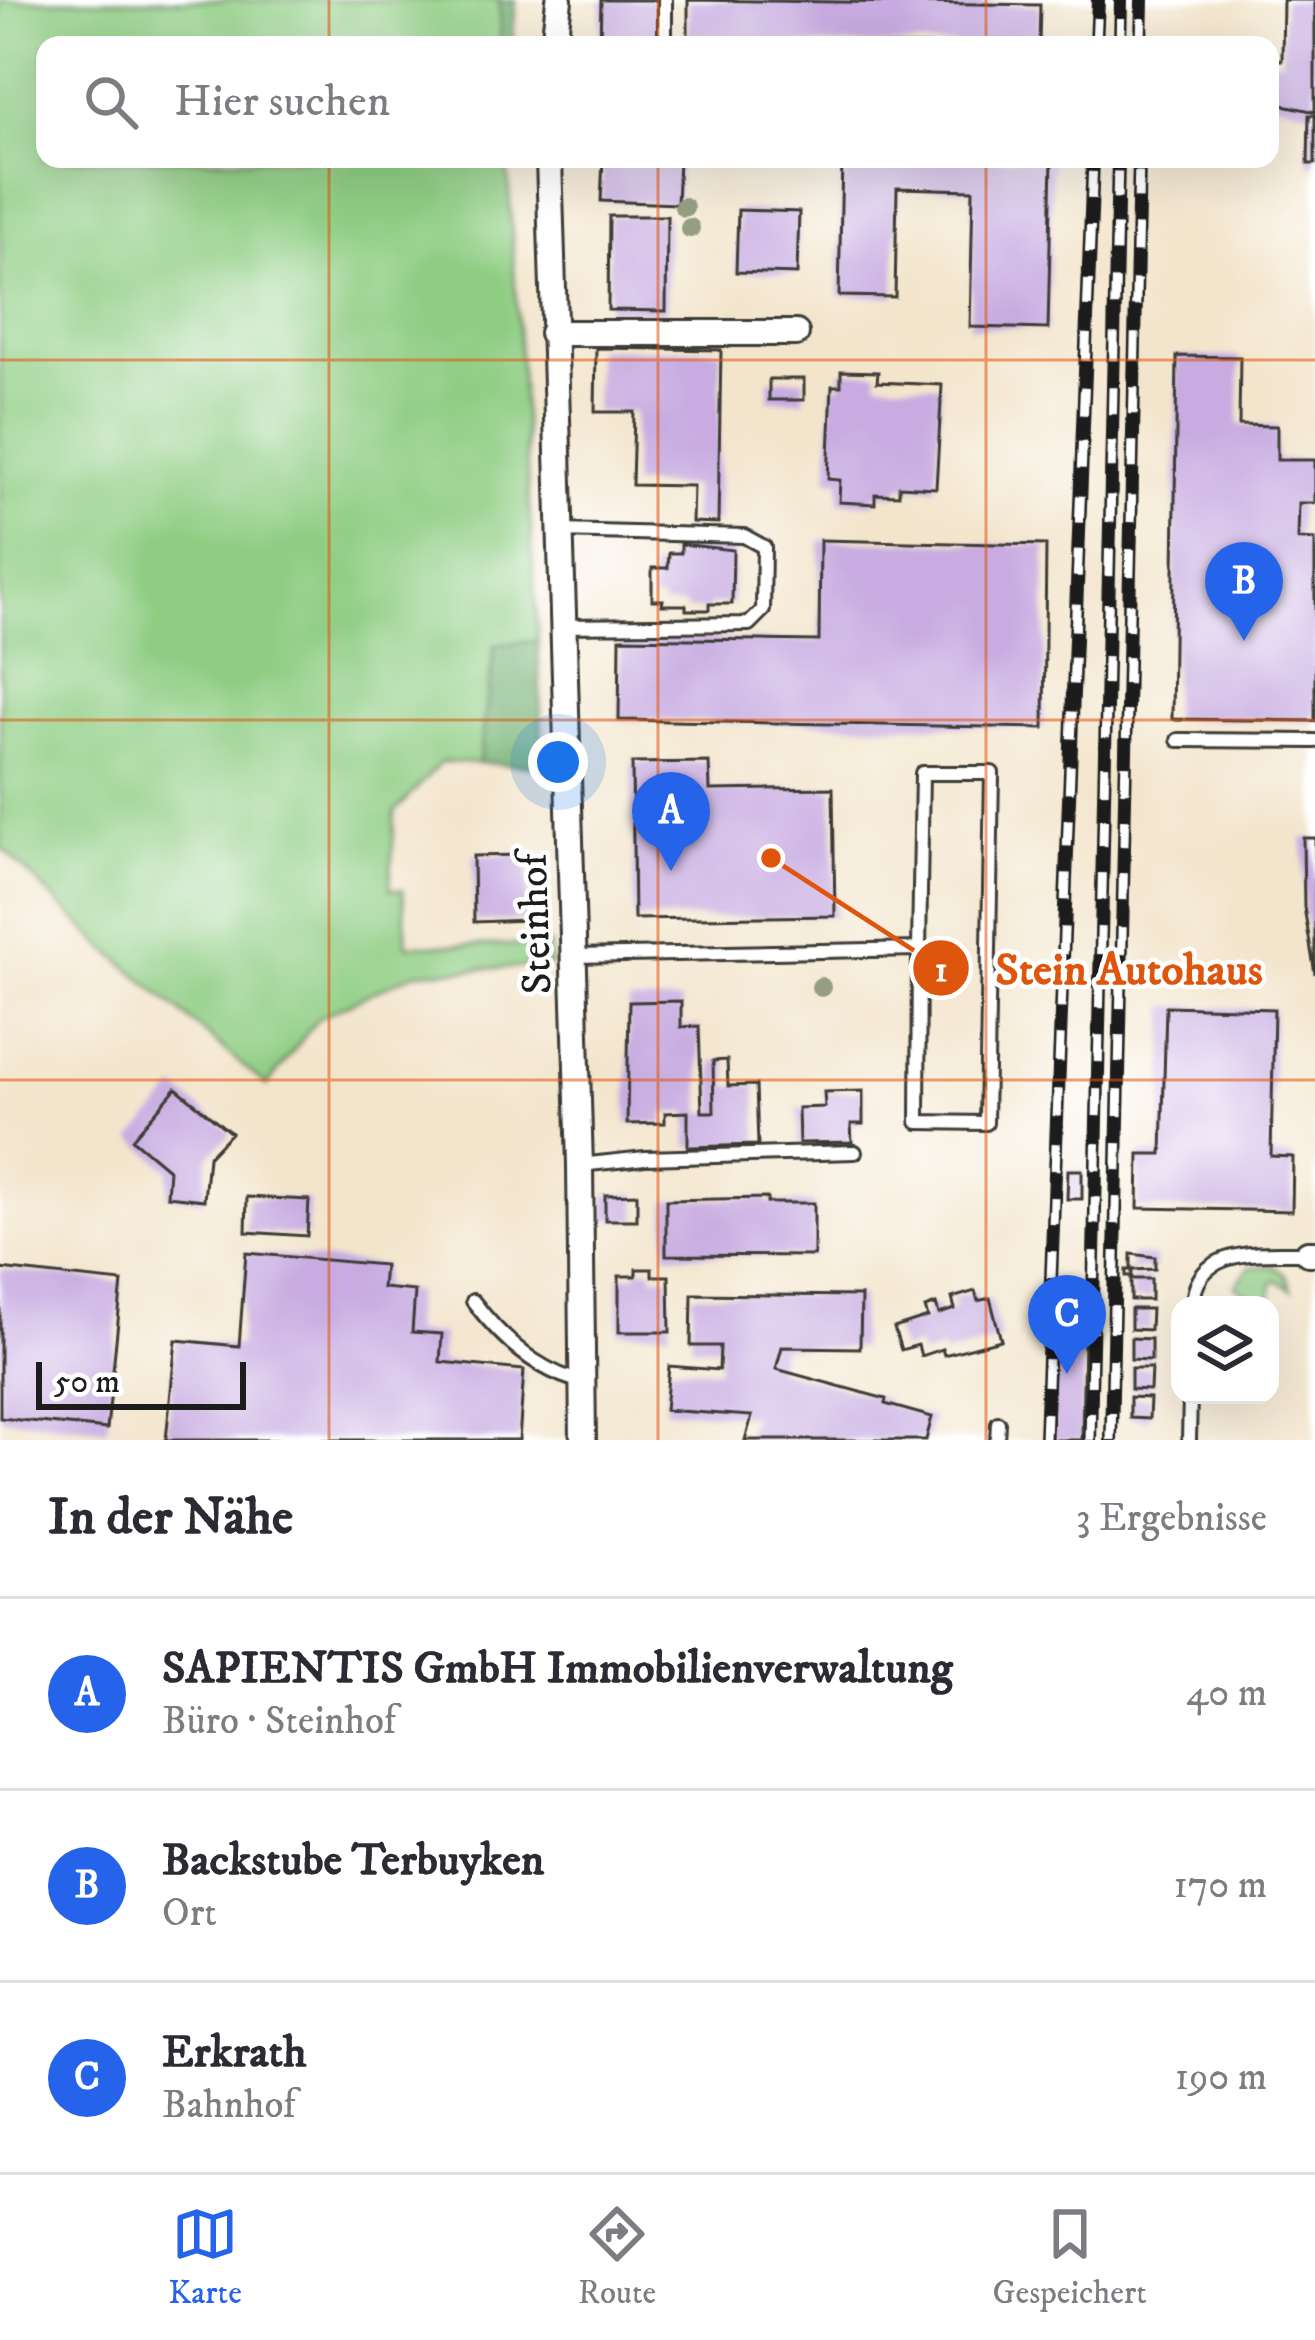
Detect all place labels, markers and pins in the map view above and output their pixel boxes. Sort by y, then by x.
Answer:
pin: B [1205,542,1283,641]
pin: A [632,772,710,871]
callout: Stein Autohaus [911,928,1286,1009]
pin: C [1028,1275,1106,1374]

